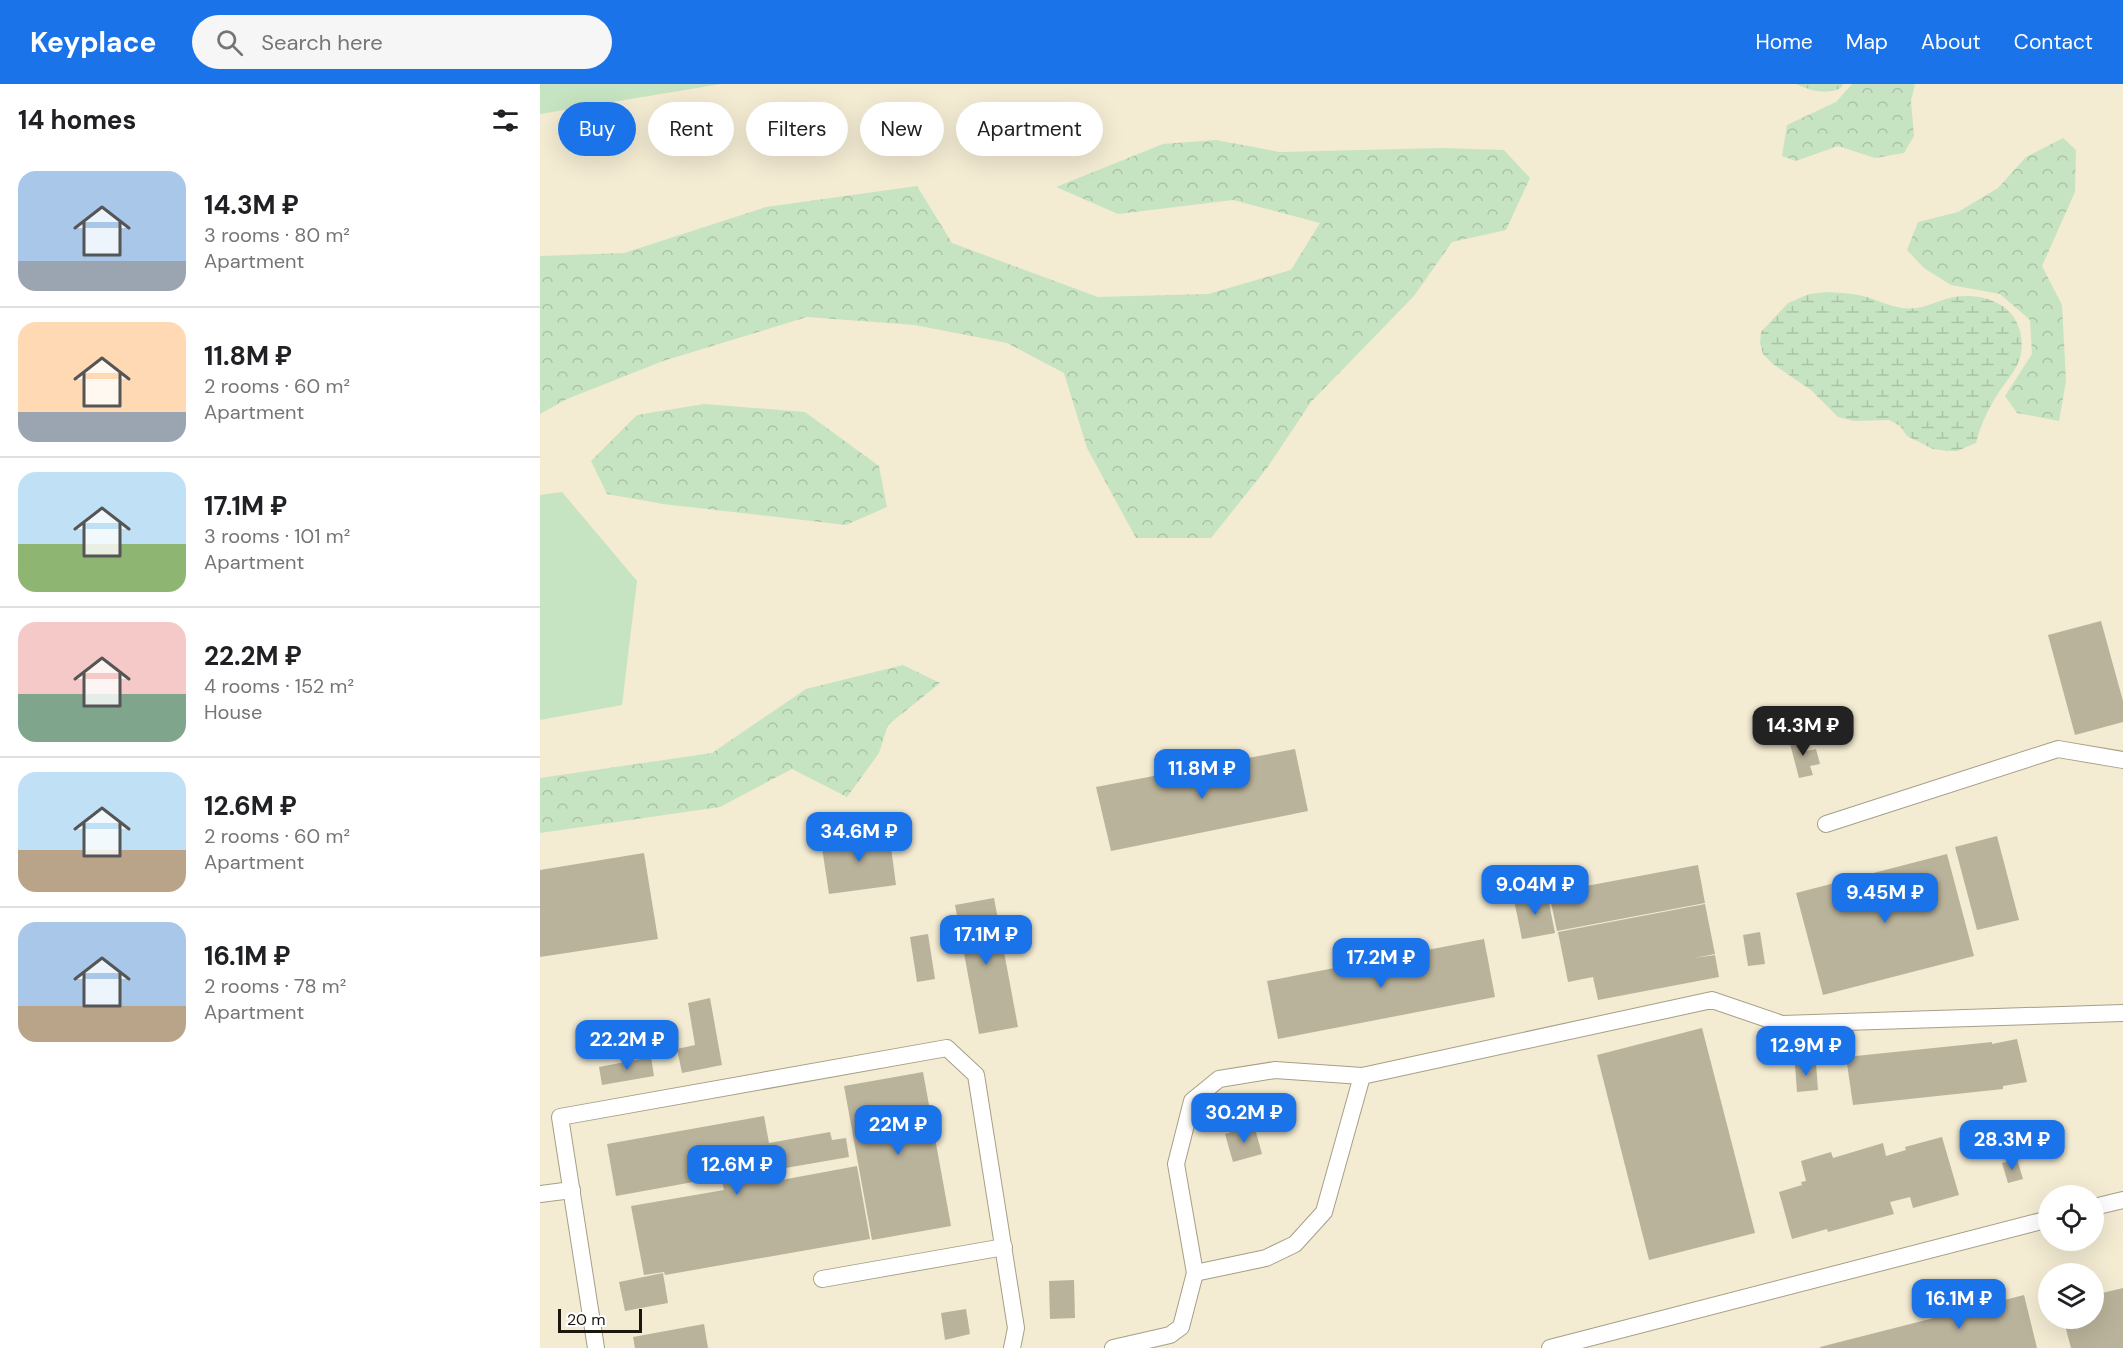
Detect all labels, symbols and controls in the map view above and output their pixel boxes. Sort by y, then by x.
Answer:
search box [192,15,612,69]
text: Keyplace [30,24,156,61]
icon: search [213,26,246,59]
text: Search here [261,28,383,57]
text: Home [1755,28,1813,56]
text: Map [1846,28,1888,56]
text: About [1921,28,1981,56]
text: Contact [2014,28,2093,56]
chip: Buy [558,102,636,156]
chip: Rent [648,102,734,156]
chip: Filters [746,102,848,156]
chip: New [860,102,944,156]
chip: Apartment [956,102,1103,156]
text: 14 homes [18,103,136,137]
icon: filters [489,104,522,137]
text: 14.3M ₽ [204,188,299,222]
icon: home [66,195,138,267]
text: 3 rooms · 80 m² [204,222,350,248]
text: Apartment [204,248,304,274]
text: 11.8M ₽ [204,339,292,373]
icon: home [66,346,138,418]
text: 2 rooms · 60 m² [204,373,350,399]
text: Apartment [204,399,304,425]
text: 17.1M ₽ [204,489,287,523]
icon: home [66,496,138,568]
text: 3 rooms · 101 m² [204,523,350,549]
text: Apartment [204,549,304,575]
text: 22.2M ₽ [204,639,302,673]
icon: home [66,646,138,718]
text: 4 rooms · 152 m² [204,673,354,699]
text: House [204,699,262,725]
pin: 14.3M ₽ [1748,706,1858,757]
text: 14.3M ₽ [1767,712,1839,738]
pin: 11.8M ₽ [1147,749,1257,800]
text: 11.8M ₽ [1168,755,1236,781]
text: 12.6M ₽ [204,789,297,823]
icon: home [66,796,138,868]
pin: 34.6M ₽ [804,812,914,863]
text: 34.6M ₽ [820,818,898,844]
text: 2 rooms · 60 m² [204,823,350,849]
text: Apartment [204,849,304,875]
pin: 9.04M ₽ [1480,865,1590,916]
text: 9.04M ₽ [1496,871,1574,897]
pin: 9.45M ₽ [1830,873,1940,924]
text: 9.45M ₽ [1846,879,1924,905]
pin: 17.1M ₽ [931,915,1041,966]
text: 17.1M ₽ [954,921,1018,947]
pin: 17.2M ₽ [1326,938,1436,989]
text: 16.1M ₽ [204,939,290,973]
text: 17.2M ₽ [1347,944,1415,970]
icon: home [66,946,138,1018]
text: 2 rooms · 78 m² [204,973,346,999]
text: Apartment [204,999,304,1025]
pin: 22.2M ₽ [572,1020,682,1071]
text: 22.2M ₽ [589,1026,665,1052]
pin: 12.9M ₽ [1751,1026,1861,1077]
text: 12.9M ₽ [1770,1032,1842,1058]
pin: 30.2M ₽ [1189,1093,1299,1144]
text: 30.2M ₽ [1205,1099,1283,1125]
pin: 22M ₽ [856,1105,940,1156]
text: 22M ₽ [869,1111,927,1137]
pin: 28.3M ₽ [1957,1120,2067,1171]
text: 28.3M ₽ [1974,1126,2050,1152]
pin: 12.6M ₽ [682,1145,792,1196]
text: 12.6M ₽ [701,1151,773,1177]
map controls [2038,1185,2104,1329]
button: locate [2038,1185,2104,1251]
button: layers [2038,1263,2104,1329]
pin: 16.1M ₽ [1904,1279,2014,1330]
text: 16.1M ₽ [1926,1285,1992,1311]
scale bar [558,1306,642,1334]
text: 20 m [567,1309,606,1330]

